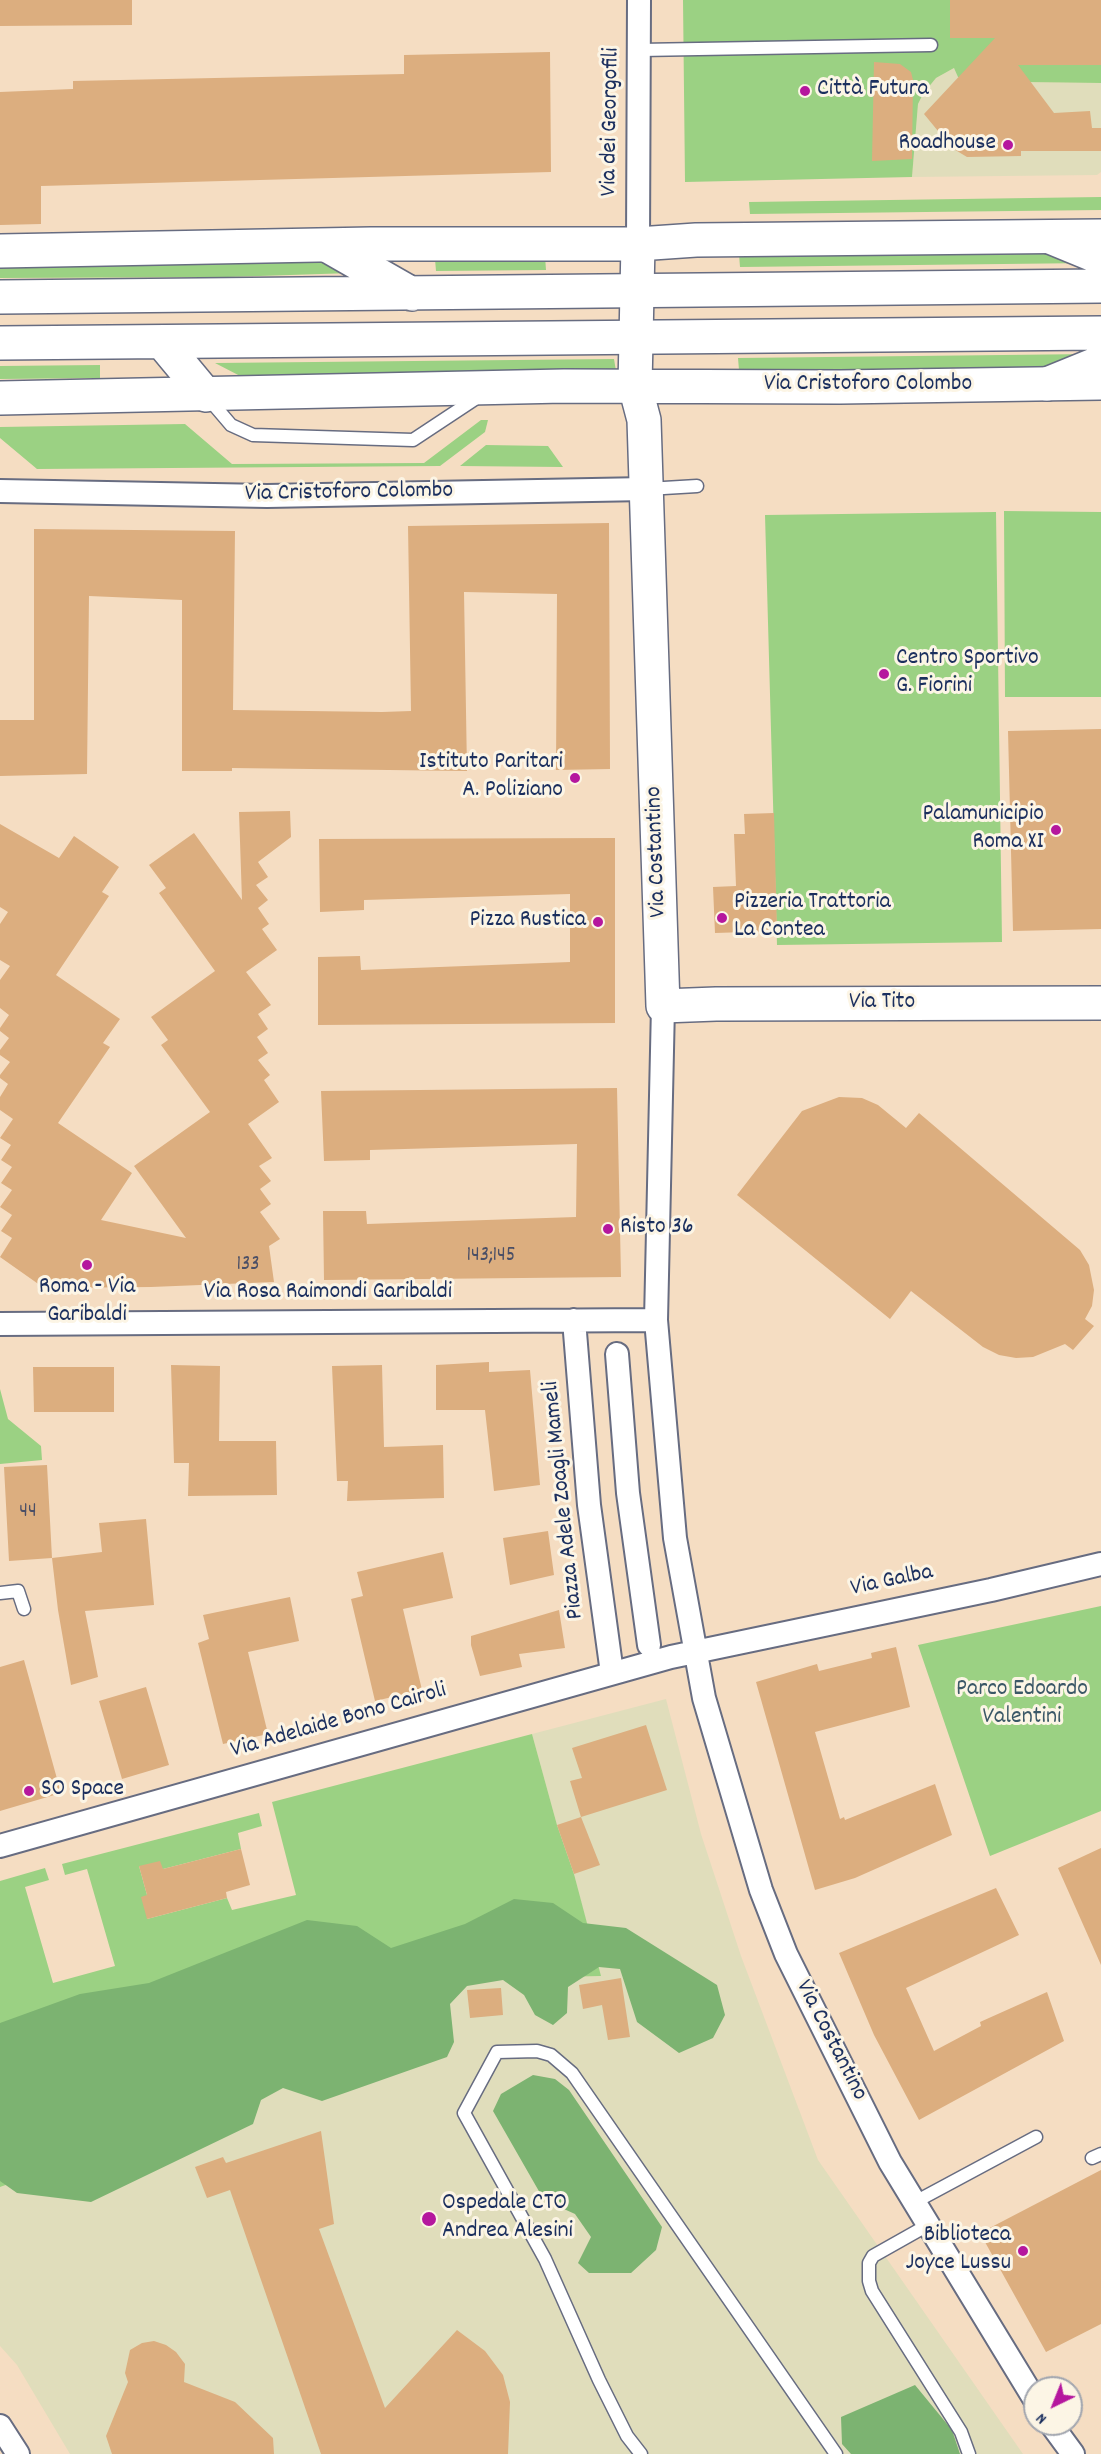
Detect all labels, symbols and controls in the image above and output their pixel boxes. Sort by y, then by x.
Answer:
street label: Via dei Georgofili [596,47,628,197]
place label: Città Futura [817,77,929,105]
marker: Città Futura [798,84,812,98]
place label: Roadhouse [898,131,996,159]
marker: Roadhouse [1001,138,1015,152]
street label: Via Cristoforo Colombo [764,372,972,400]
street label: Via Cristoforo Colombo [245,478,453,510]
place label: Centro Sportivo G. Fiorini [896,646,1039,702]
marker: Centro Sportivo G. Fiorini [877,667,891,681]
place label: Istituto Paritari A. Poliziano [419,750,563,806]
marker: Istituto Paritari A. Poliziano [568,771,582,785]
street label: Via Costantino [641,786,675,918]
place label: Palamunicipio Roma XI [922,802,1044,858]
marker: Palamunicipio Roma XI [1049,823,1063,837]
place label: Pizzeria Trattoria La Contea [734,890,891,946]
place label: Pizza Rustica [469,908,586,936]
marker: Pizzeria Trattoria La Contea [715,911,729,925]
marker: Pizza Rustica [591,915,605,929]
street label: Via Tito [849,990,915,1018]
place label: Risto 36 [620,1215,694,1243]
marker: Risto 36 [601,1222,615,1236]
house number: 143;145 [466,1244,516,1270]
house number: 133 [236,1253,260,1279]
marker: Roma - Via Garibaldi [80,1258,94,1272]
place label: Roma - Via Garibaldi [39,1275,135,1331]
street label: Via Rosa Raimondi Garibaldi [204,1280,452,1308]
street label: Piazza Adele Zoagli Mameli [538,1379,592,1621]
house number: 44 [19,1500,37,1526]
street label: Via Galba [848,1559,936,1605]
street label: Via Adelaide Bono Cairoli [228,1677,450,1767]
park label: Parco Edoardo Valentini [956,1677,1088,1733]
place label: SO Space [41,1777,124,1805]
marker: SO Space [22,1784,36,1798]
street label: Via Costantino [787,1976,873,2106]
place label: Ospedale CTO Andrea Alesini [442,2191,573,2247]
marker: Ospedale CTO Andrea Alesini [420,2210,438,2228]
place label: Biblioteca Joyce Lussu [905,2223,1011,2279]
marker: Biblioteca Joyce Lussu [1016,2244,1030,2258]
north arrow [1023,2376,1083,2436]
text: N [1031,2407,1052,2429]

